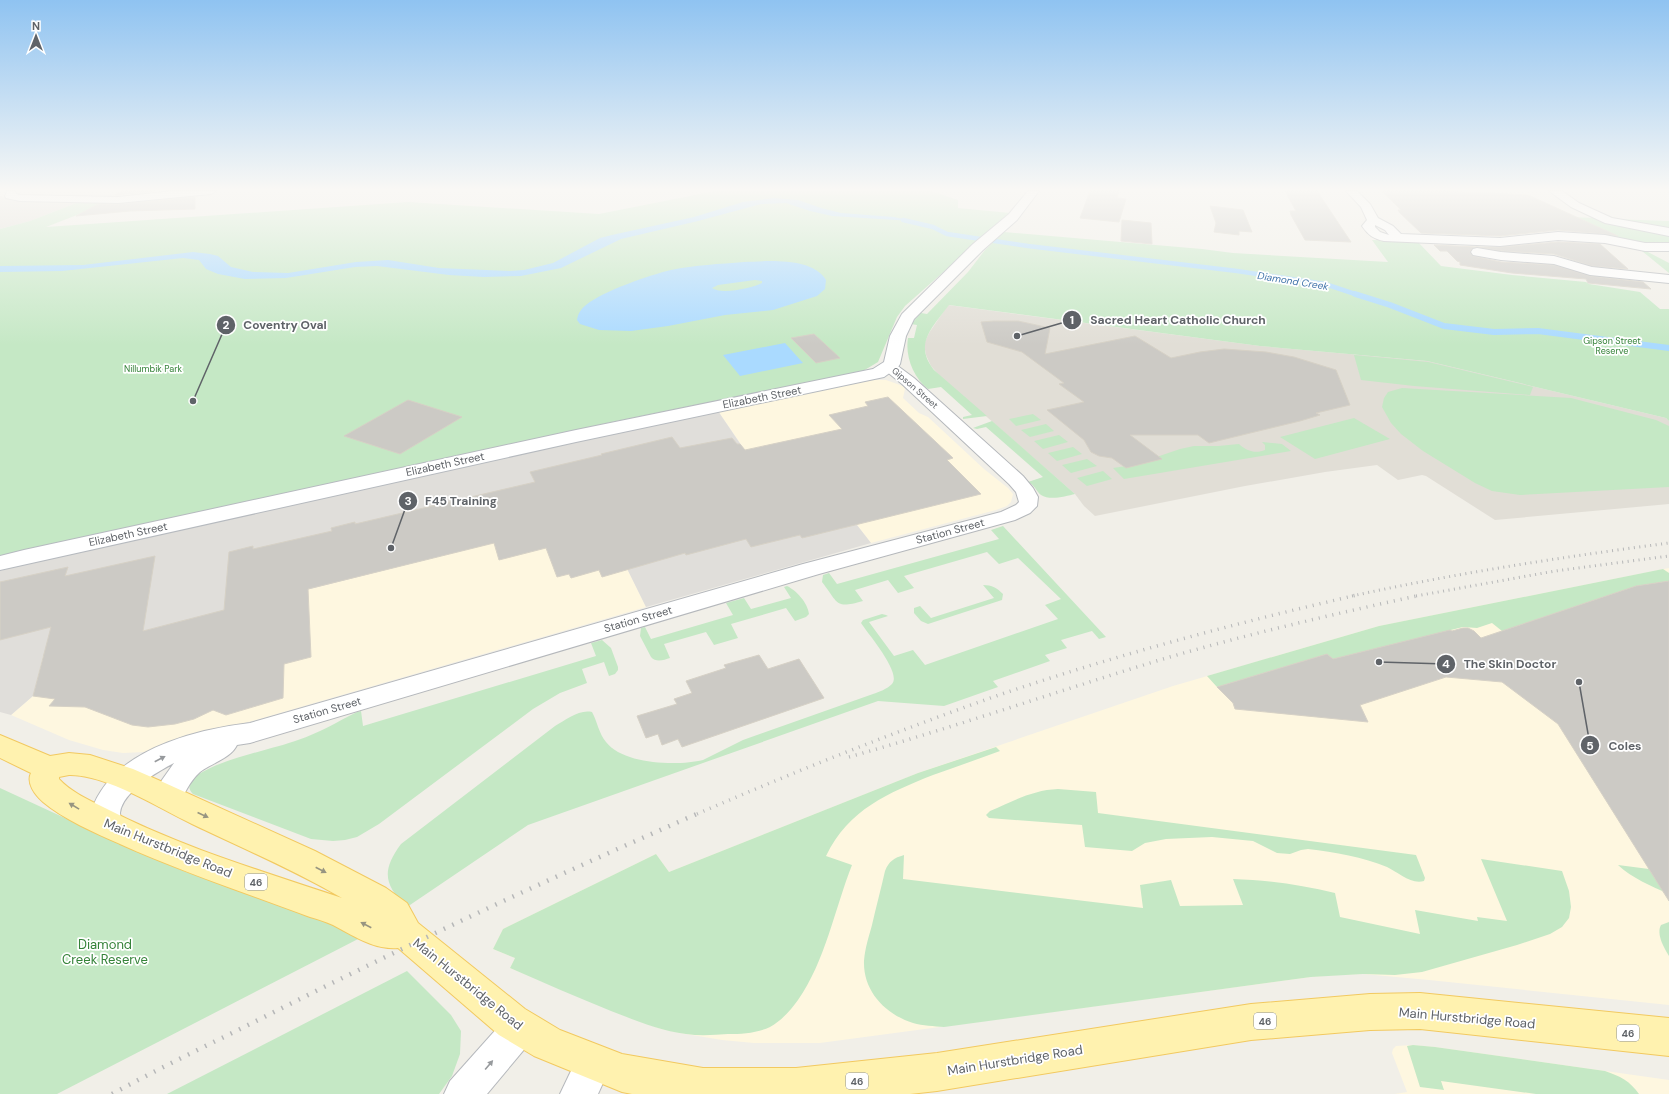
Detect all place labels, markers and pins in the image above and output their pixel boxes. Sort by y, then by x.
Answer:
callout: Sacred Heart Catholic Church [1062,308,1274,332]
callout: Coventry Oval [216,313,335,337]
callout: F45 Training [398,489,505,513]
callout: The Skin Doctor [1436,652,1564,676]
callout: Coles [1580,733,1649,757]

